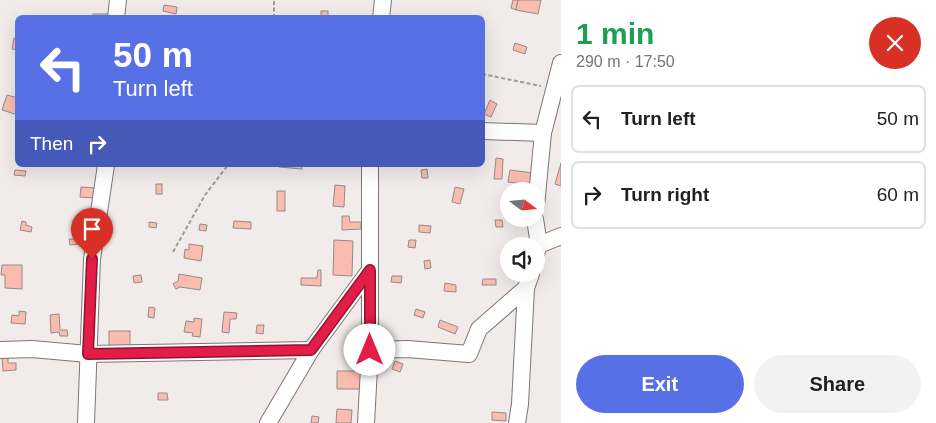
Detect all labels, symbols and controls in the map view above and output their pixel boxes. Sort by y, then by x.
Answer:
text: 1 min [576,17,654,50]
button: close [869,17,921,69]
icon: left [30,35,95,100]
text: 50 m [113,35,193,74]
text: 290 m · 17:50 [576,53,675,70]
text: Turn left [113,76,193,101]
icon: left [578,105,606,133]
text: Turn left [621,108,696,129]
text: 50 m [877,108,919,129]
icon: right [83,130,111,158]
text: Then [30,133,73,154]
icon: right [578,181,606,209]
north arrow [500,182,545,228]
map controls [500,182,545,282]
text: Turn right [621,184,709,205]
text: 60 m [877,184,919,205]
pin [71,208,113,259]
icon: arrive [78,215,106,243]
button: sound [500,237,545,282]
position arrow [343,323,395,375]
button: Exit [576,355,744,413]
button: Share [754,355,921,413]

